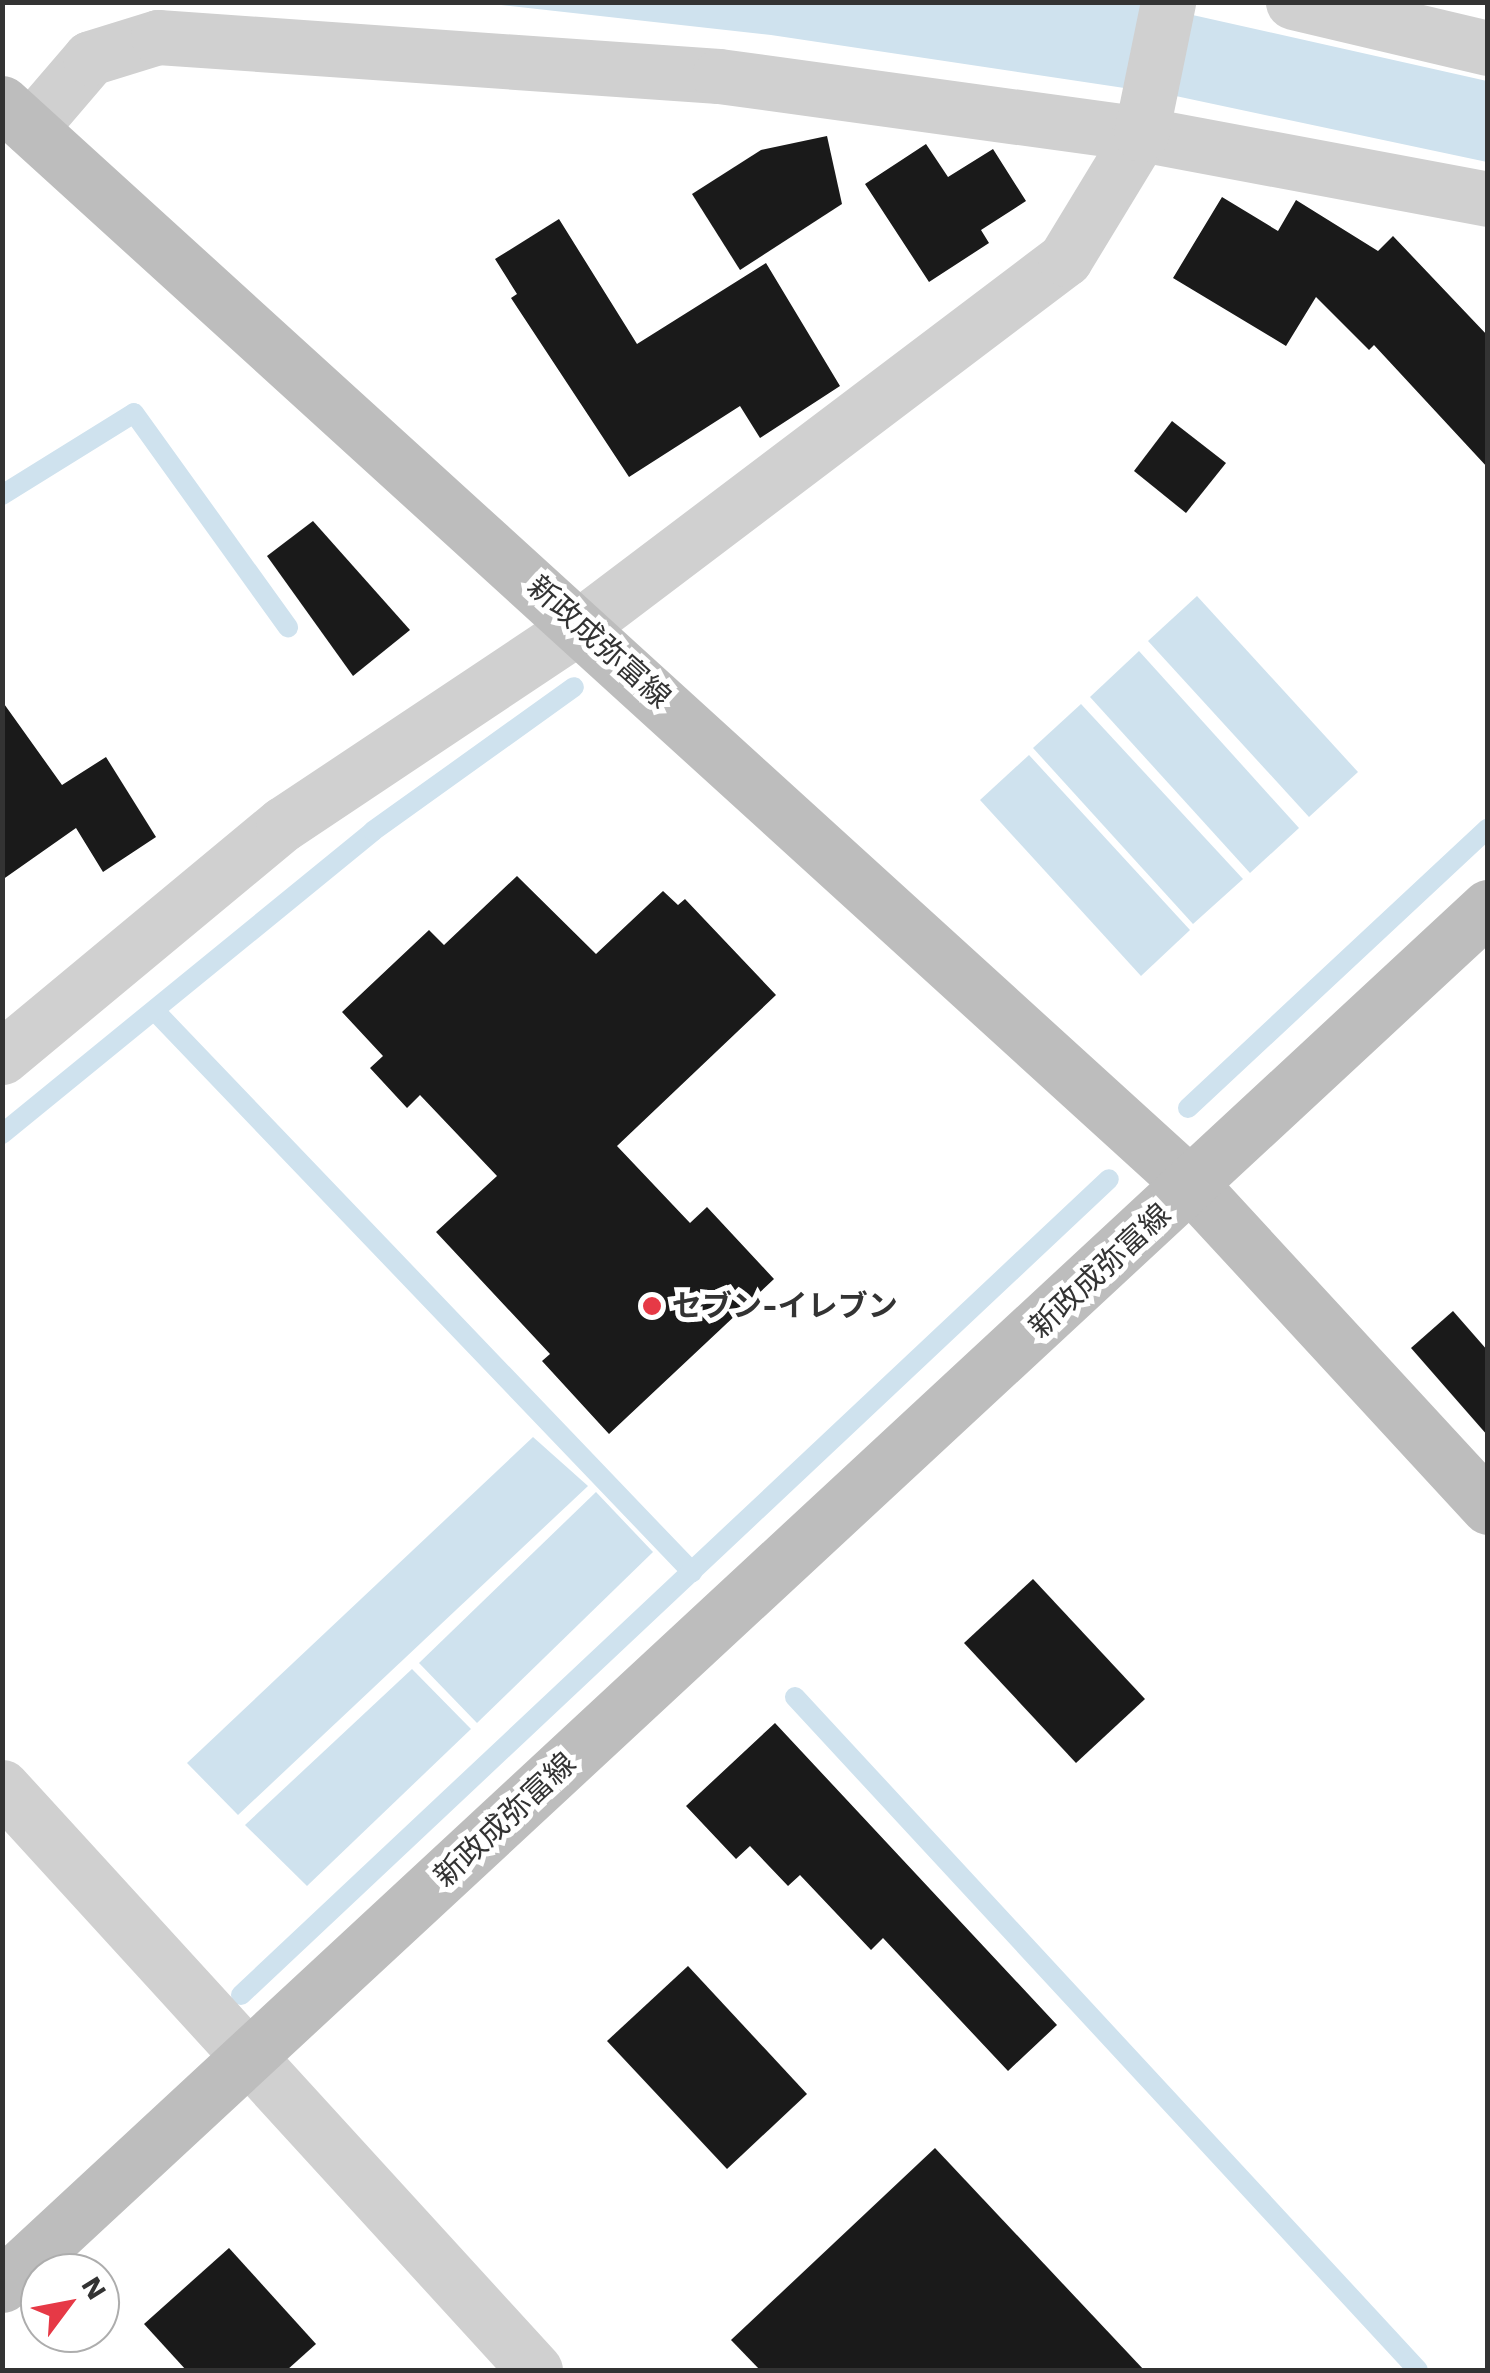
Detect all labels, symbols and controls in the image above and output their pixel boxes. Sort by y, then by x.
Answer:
street label: 新政成弥富線 [520,568,678,716]
street label: 新政成弥富線 [1022,1196,1178,1346]
place label: セブン-イレブン [672,1288,898,1324]
marker: セブン-イレブン [641,1295,663,1317]
street label: 新政成弥富線 [427,1745,583,1895]
north arrow [20,2253,120,2353]
text: N [75,2270,114,2305]

